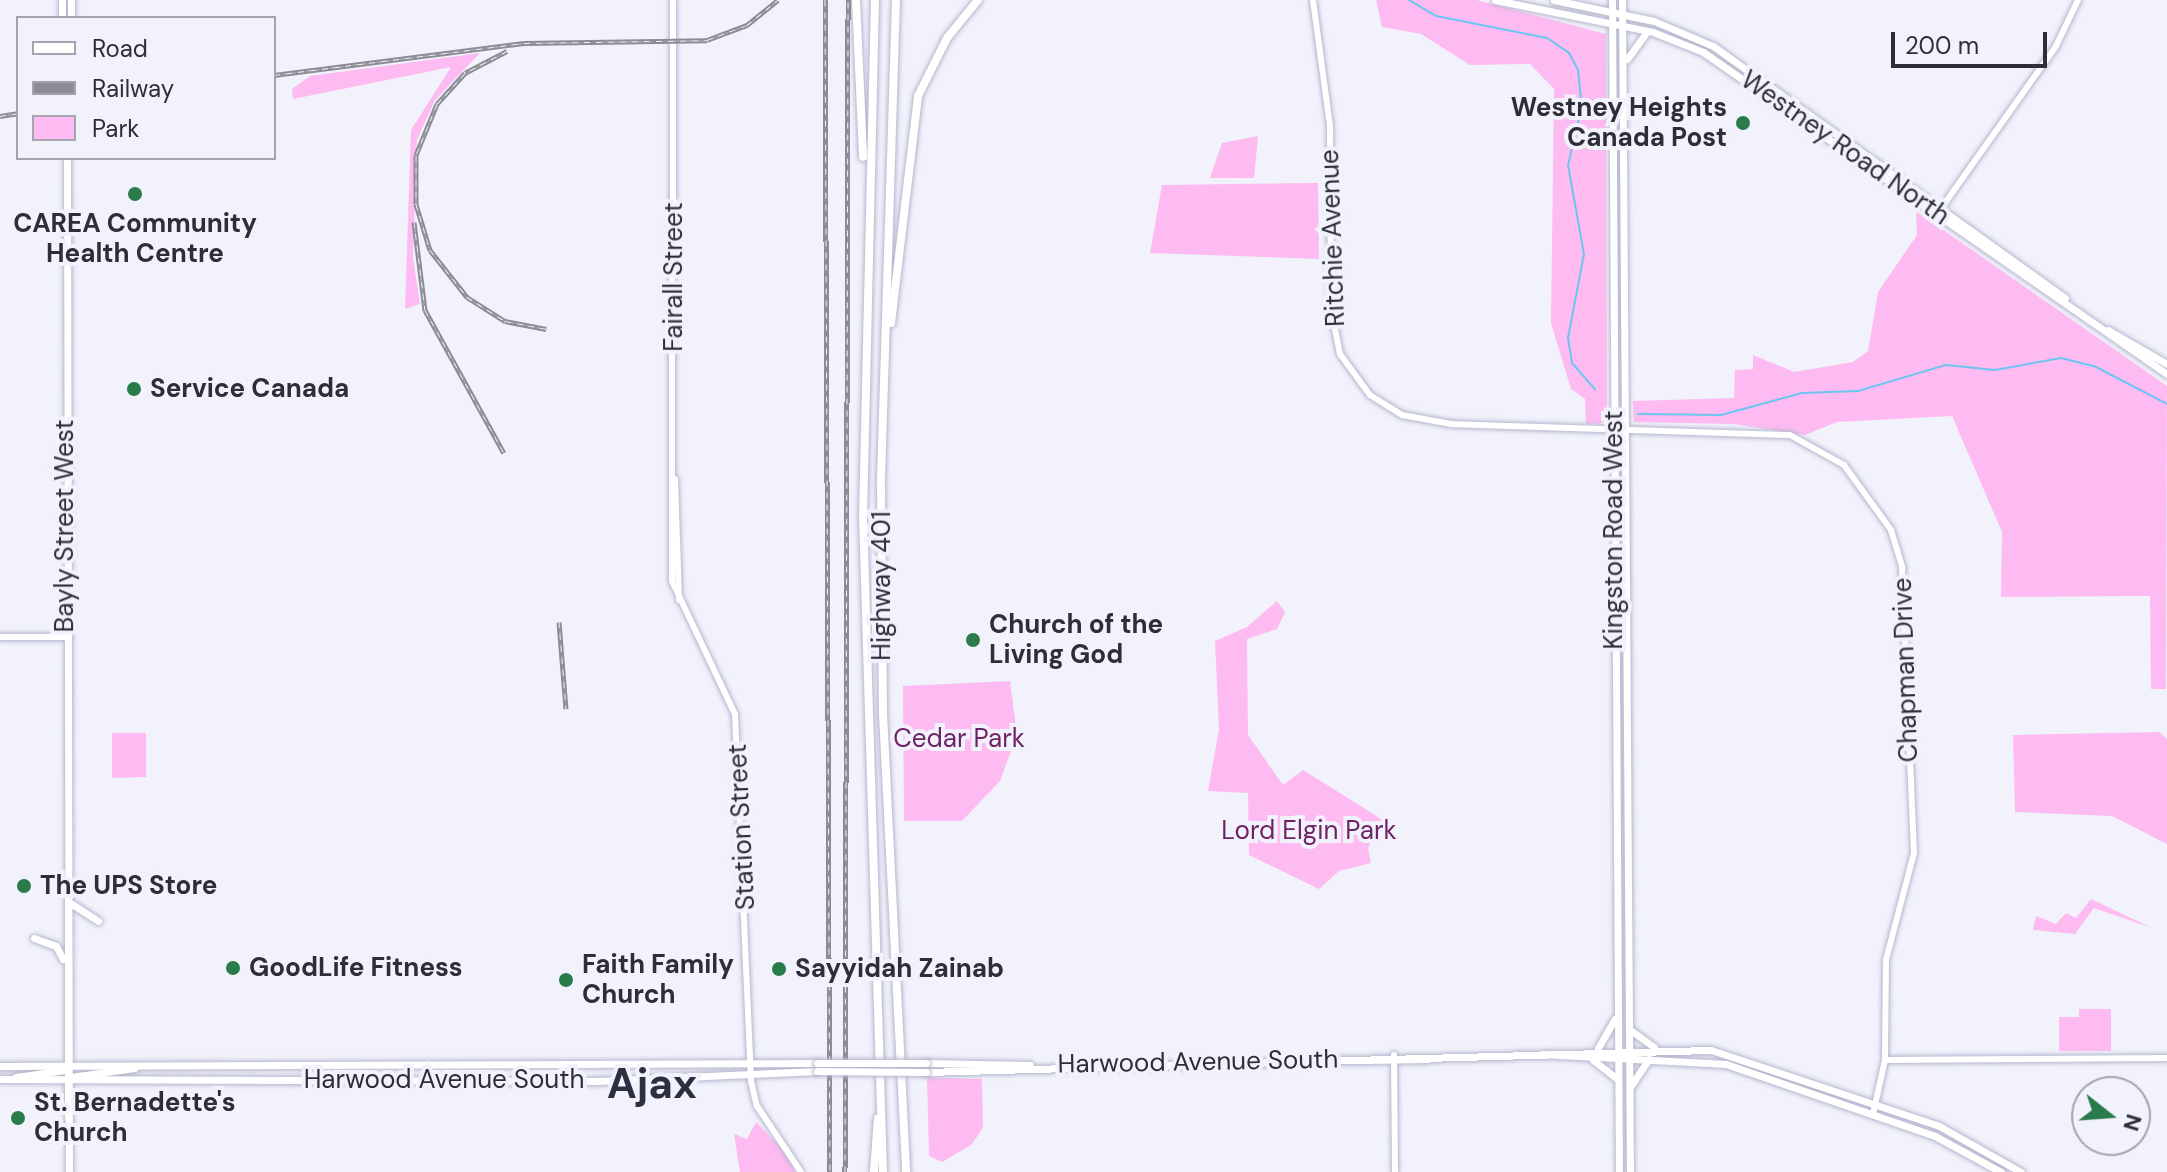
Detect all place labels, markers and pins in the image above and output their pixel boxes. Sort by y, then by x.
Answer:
place label: Westney Heights Canada Post [1511,92,1727,154]
marker: Westney Heights Canada Post [1734,114,1752,132]
marker: CAREA Community Health Centre [124,183,146,205]
place label: CAREA Community Health Centre [13,208,257,270]
place label: Service Canada [150,373,349,405]
marker: Service Canada [125,380,143,398]
place label: Church of the Living God [989,609,1163,670]
marker: Church of the Living God [964,631,982,649]
place label: The UPS Store [40,870,218,902]
marker: The UPS Store [15,877,33,895]
place label: Faith Family Church [582,949,734,1010]
place label: GoodLife Fitness [249,952,463,984]
place label: Sayyidah Zainab [795,953,1004,985]
marker: GoodLife Fitness [224,959,242,977]
marker: Sayyidah Zainab [770,960,788,978]
marker: Faith Family Church [557,971,575,989]
place label: St. Bernadette's Church [34,1087,236,1148]
marker: St. Bernadette's Church [9,1109,27,1127]

